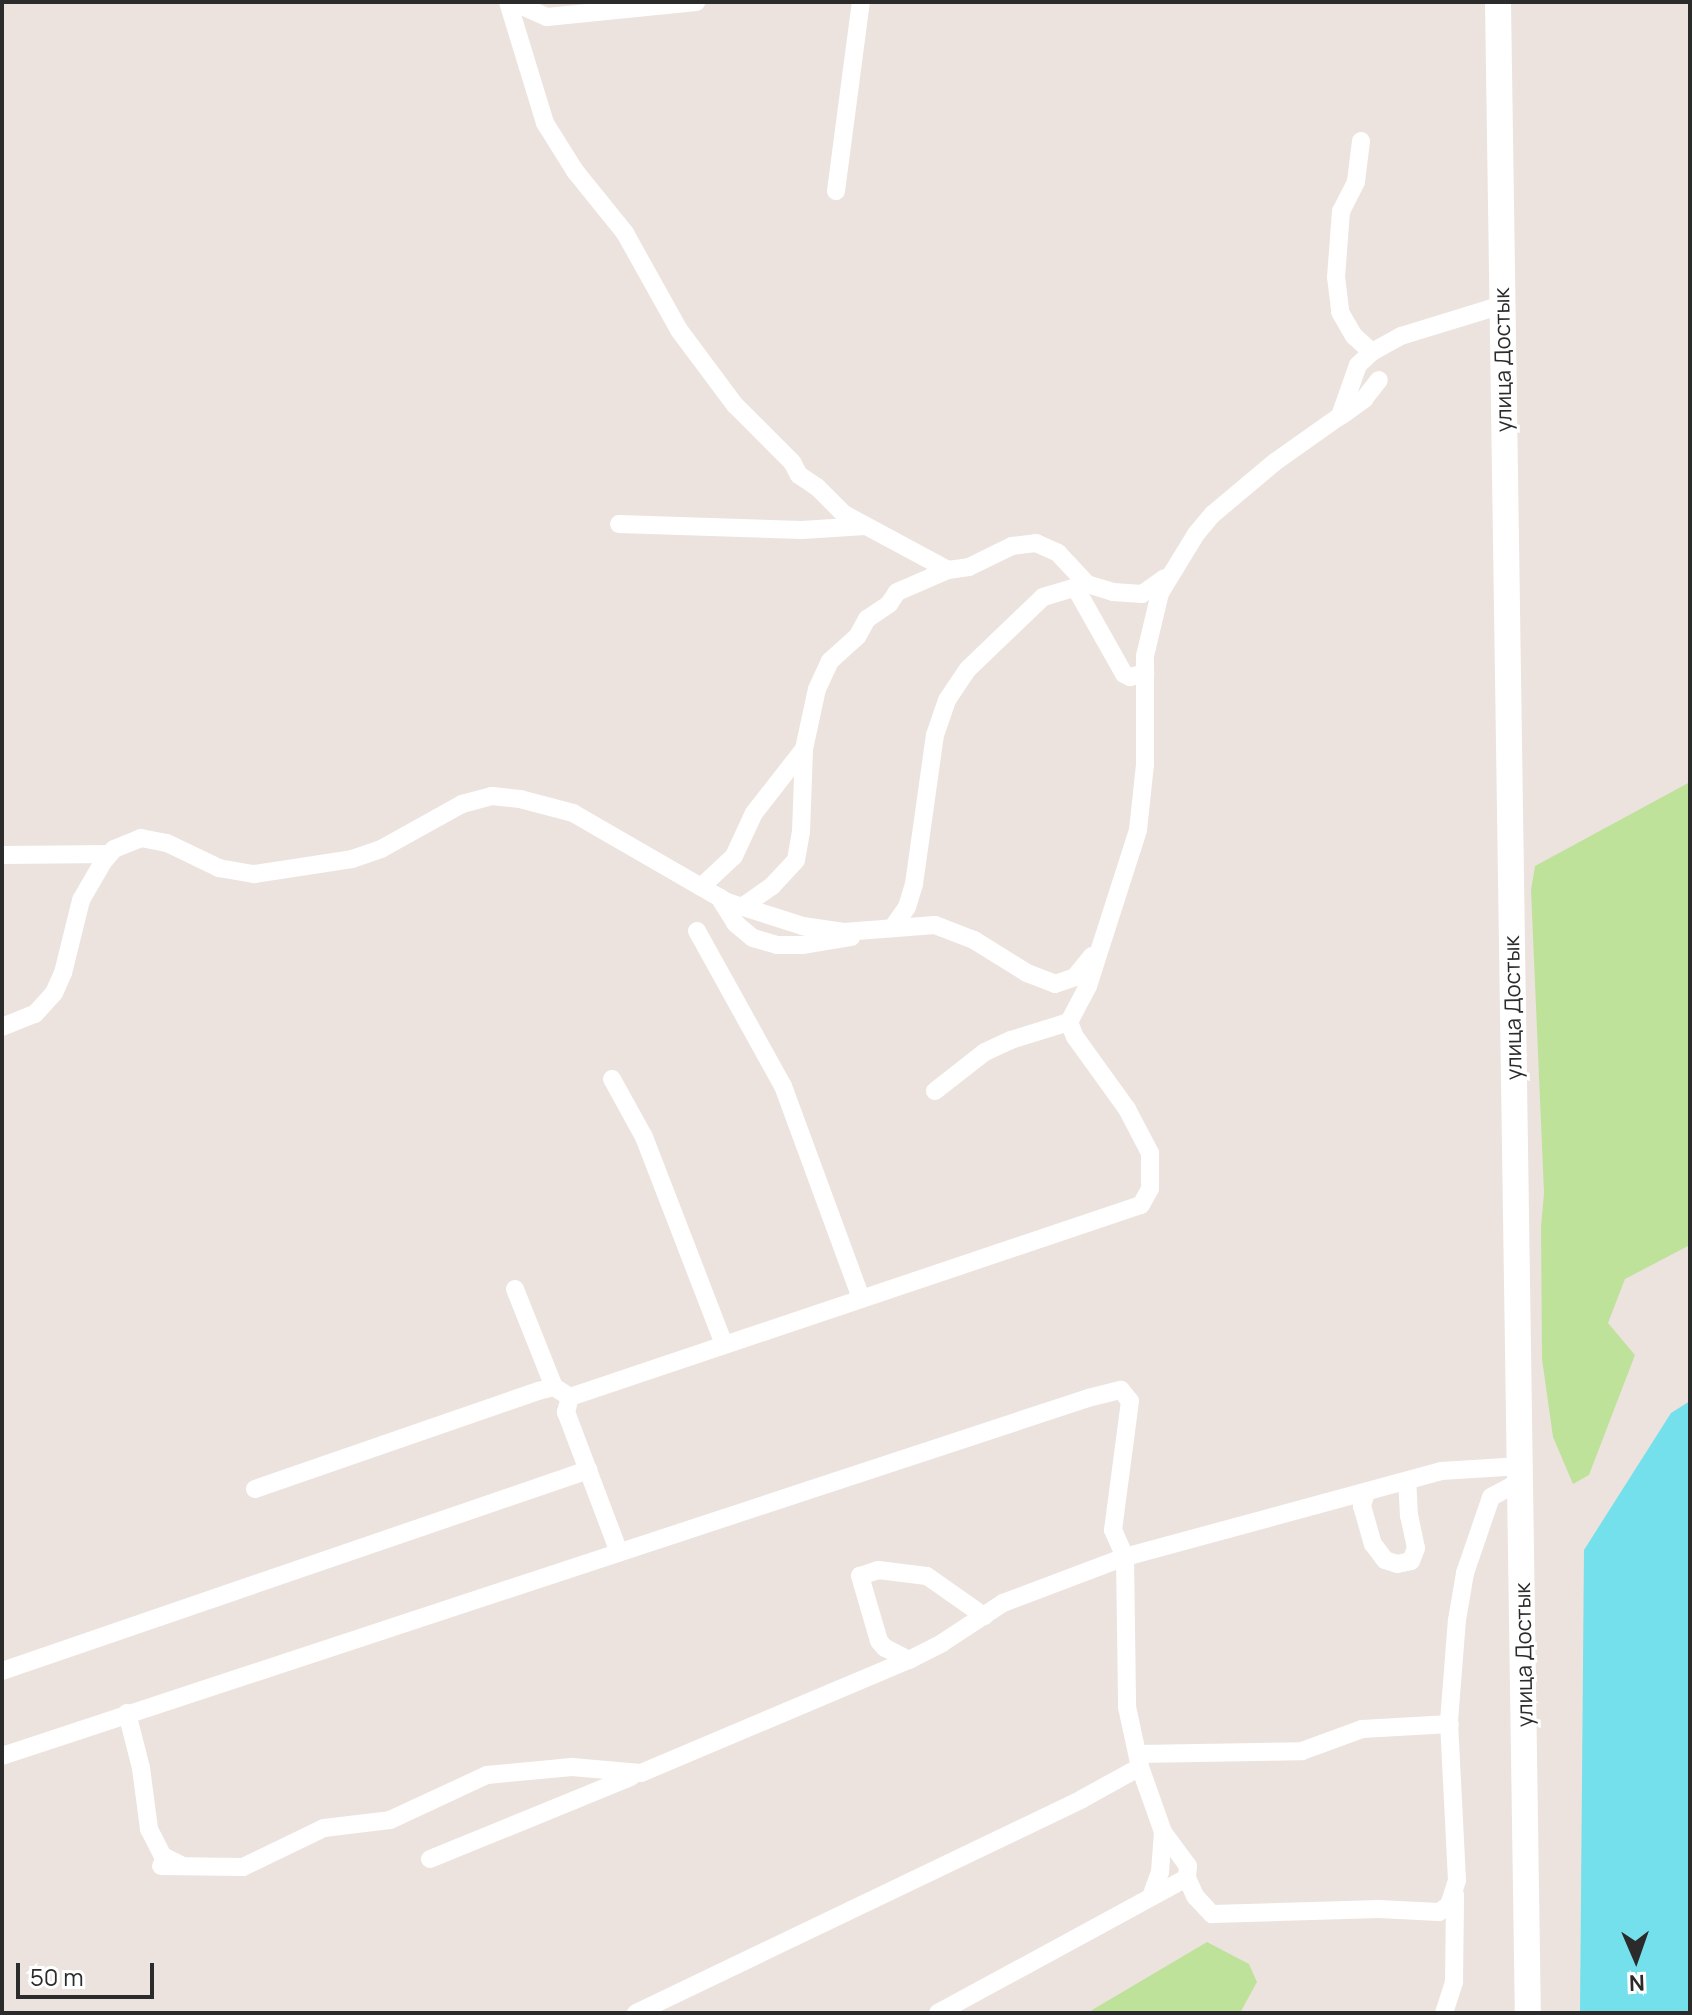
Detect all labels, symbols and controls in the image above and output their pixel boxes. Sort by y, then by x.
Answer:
street label: улица Достык [1489,288,1517,432]
street label: улица Достык [1499,936,1527,1080]
street label: улица Достык [1510,1583,1538,1727]
north arrow [1596,1919,1676,1999]
scale bar [20,1947,158,1997]
text: 50 m [30,1960,84,1993]
text: N [1628,1968,1645,1998]

